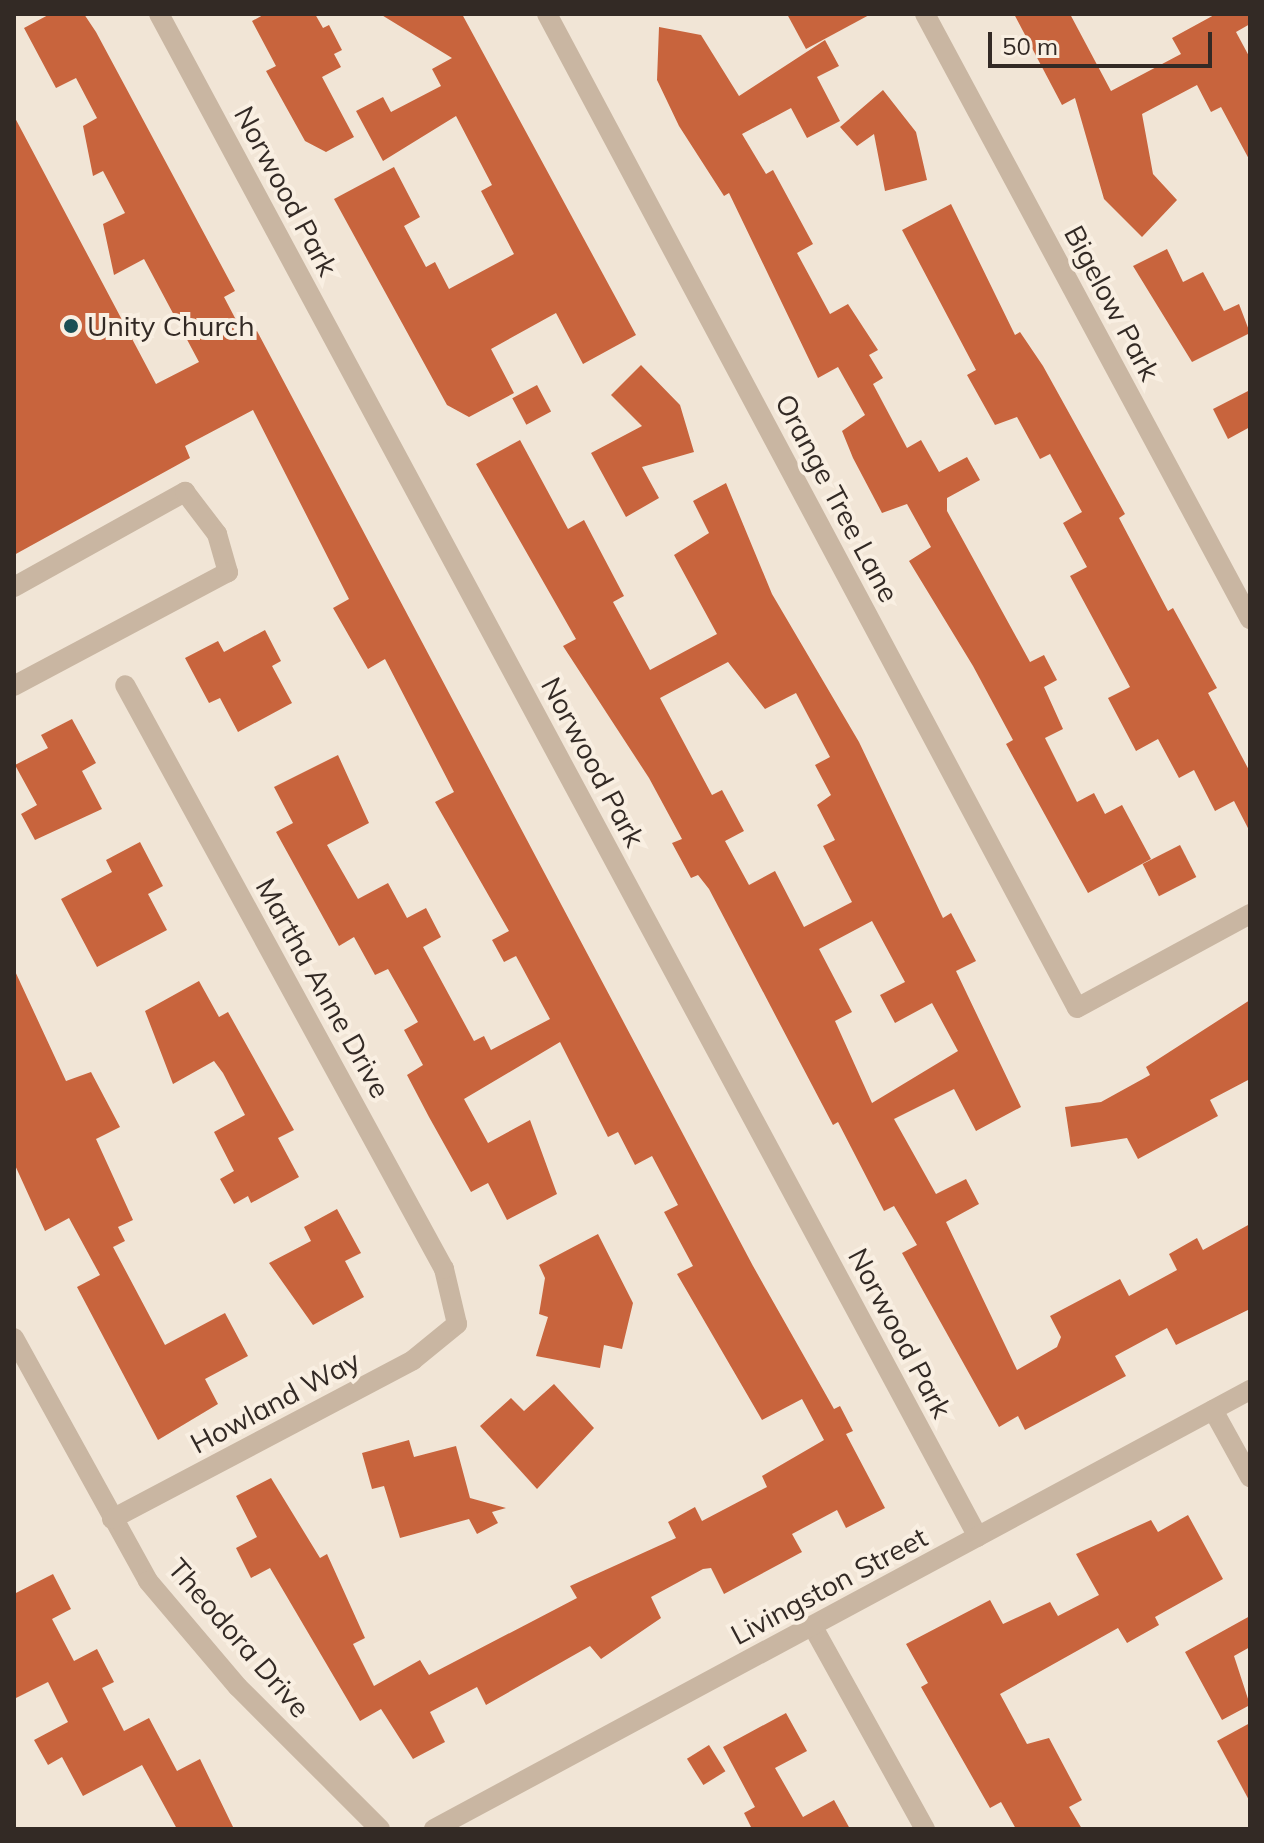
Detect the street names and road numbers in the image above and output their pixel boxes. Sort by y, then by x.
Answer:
street label: Norwood Park [227,101,345,281]
street label: Bigelow Park [1057,220,1167,386]
street label: Orange Tree Lane [768,388,906,608]
street label: Norwood Park [534,672,652,852]
street label: Martha Anne Drive [249,872,397,1104]
street label: Norwood Park [841,1243,959,1423]
street label: Howland Way [185,1343,365,1461]
street label: Livingston Street [725,1520,933,1652]
street label: Theodora Drive [161,1552,317,1724]

